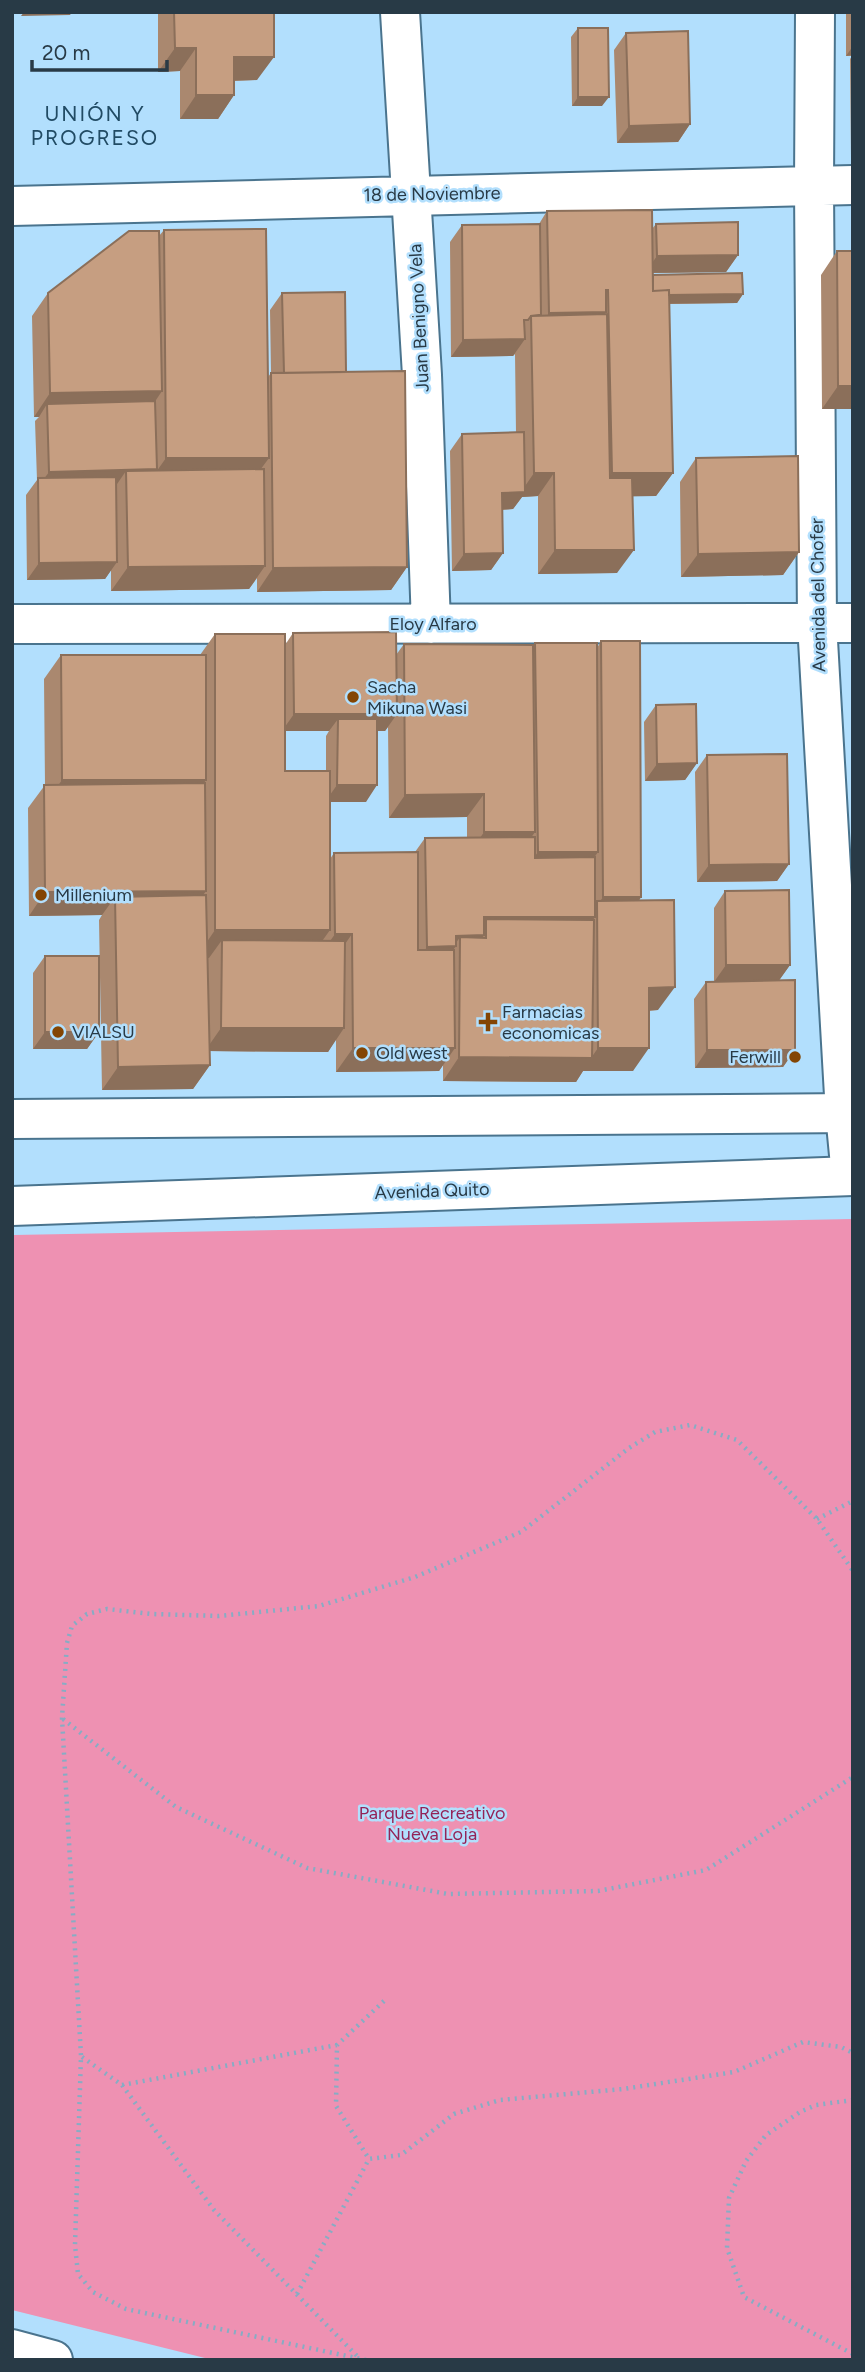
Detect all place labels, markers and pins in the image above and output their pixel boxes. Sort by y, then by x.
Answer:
place label: Sacha Mikuna Wasi [367,676,467,719]
marker: Sacha Mikuna Wasi [345,689,361,705]
place label: Millenium [55,884,132,906]
marker: Millenium [33,887,49,903]
place label: Farmacias economicas [502,1001,599,1044]
marker: Farmacias economicas [480,1014,496,1030]
place label: VIALSU [72,1021,135,1043]
marker: VIALSU [50,1024,66,1040]
place label: Old west [376,1042,448,1064]
marker: Old west [354,1045,370,1061]
place label: Ferwill [729,1046,781,1068]
marker: Ferwill [787,1049,803,1065]

